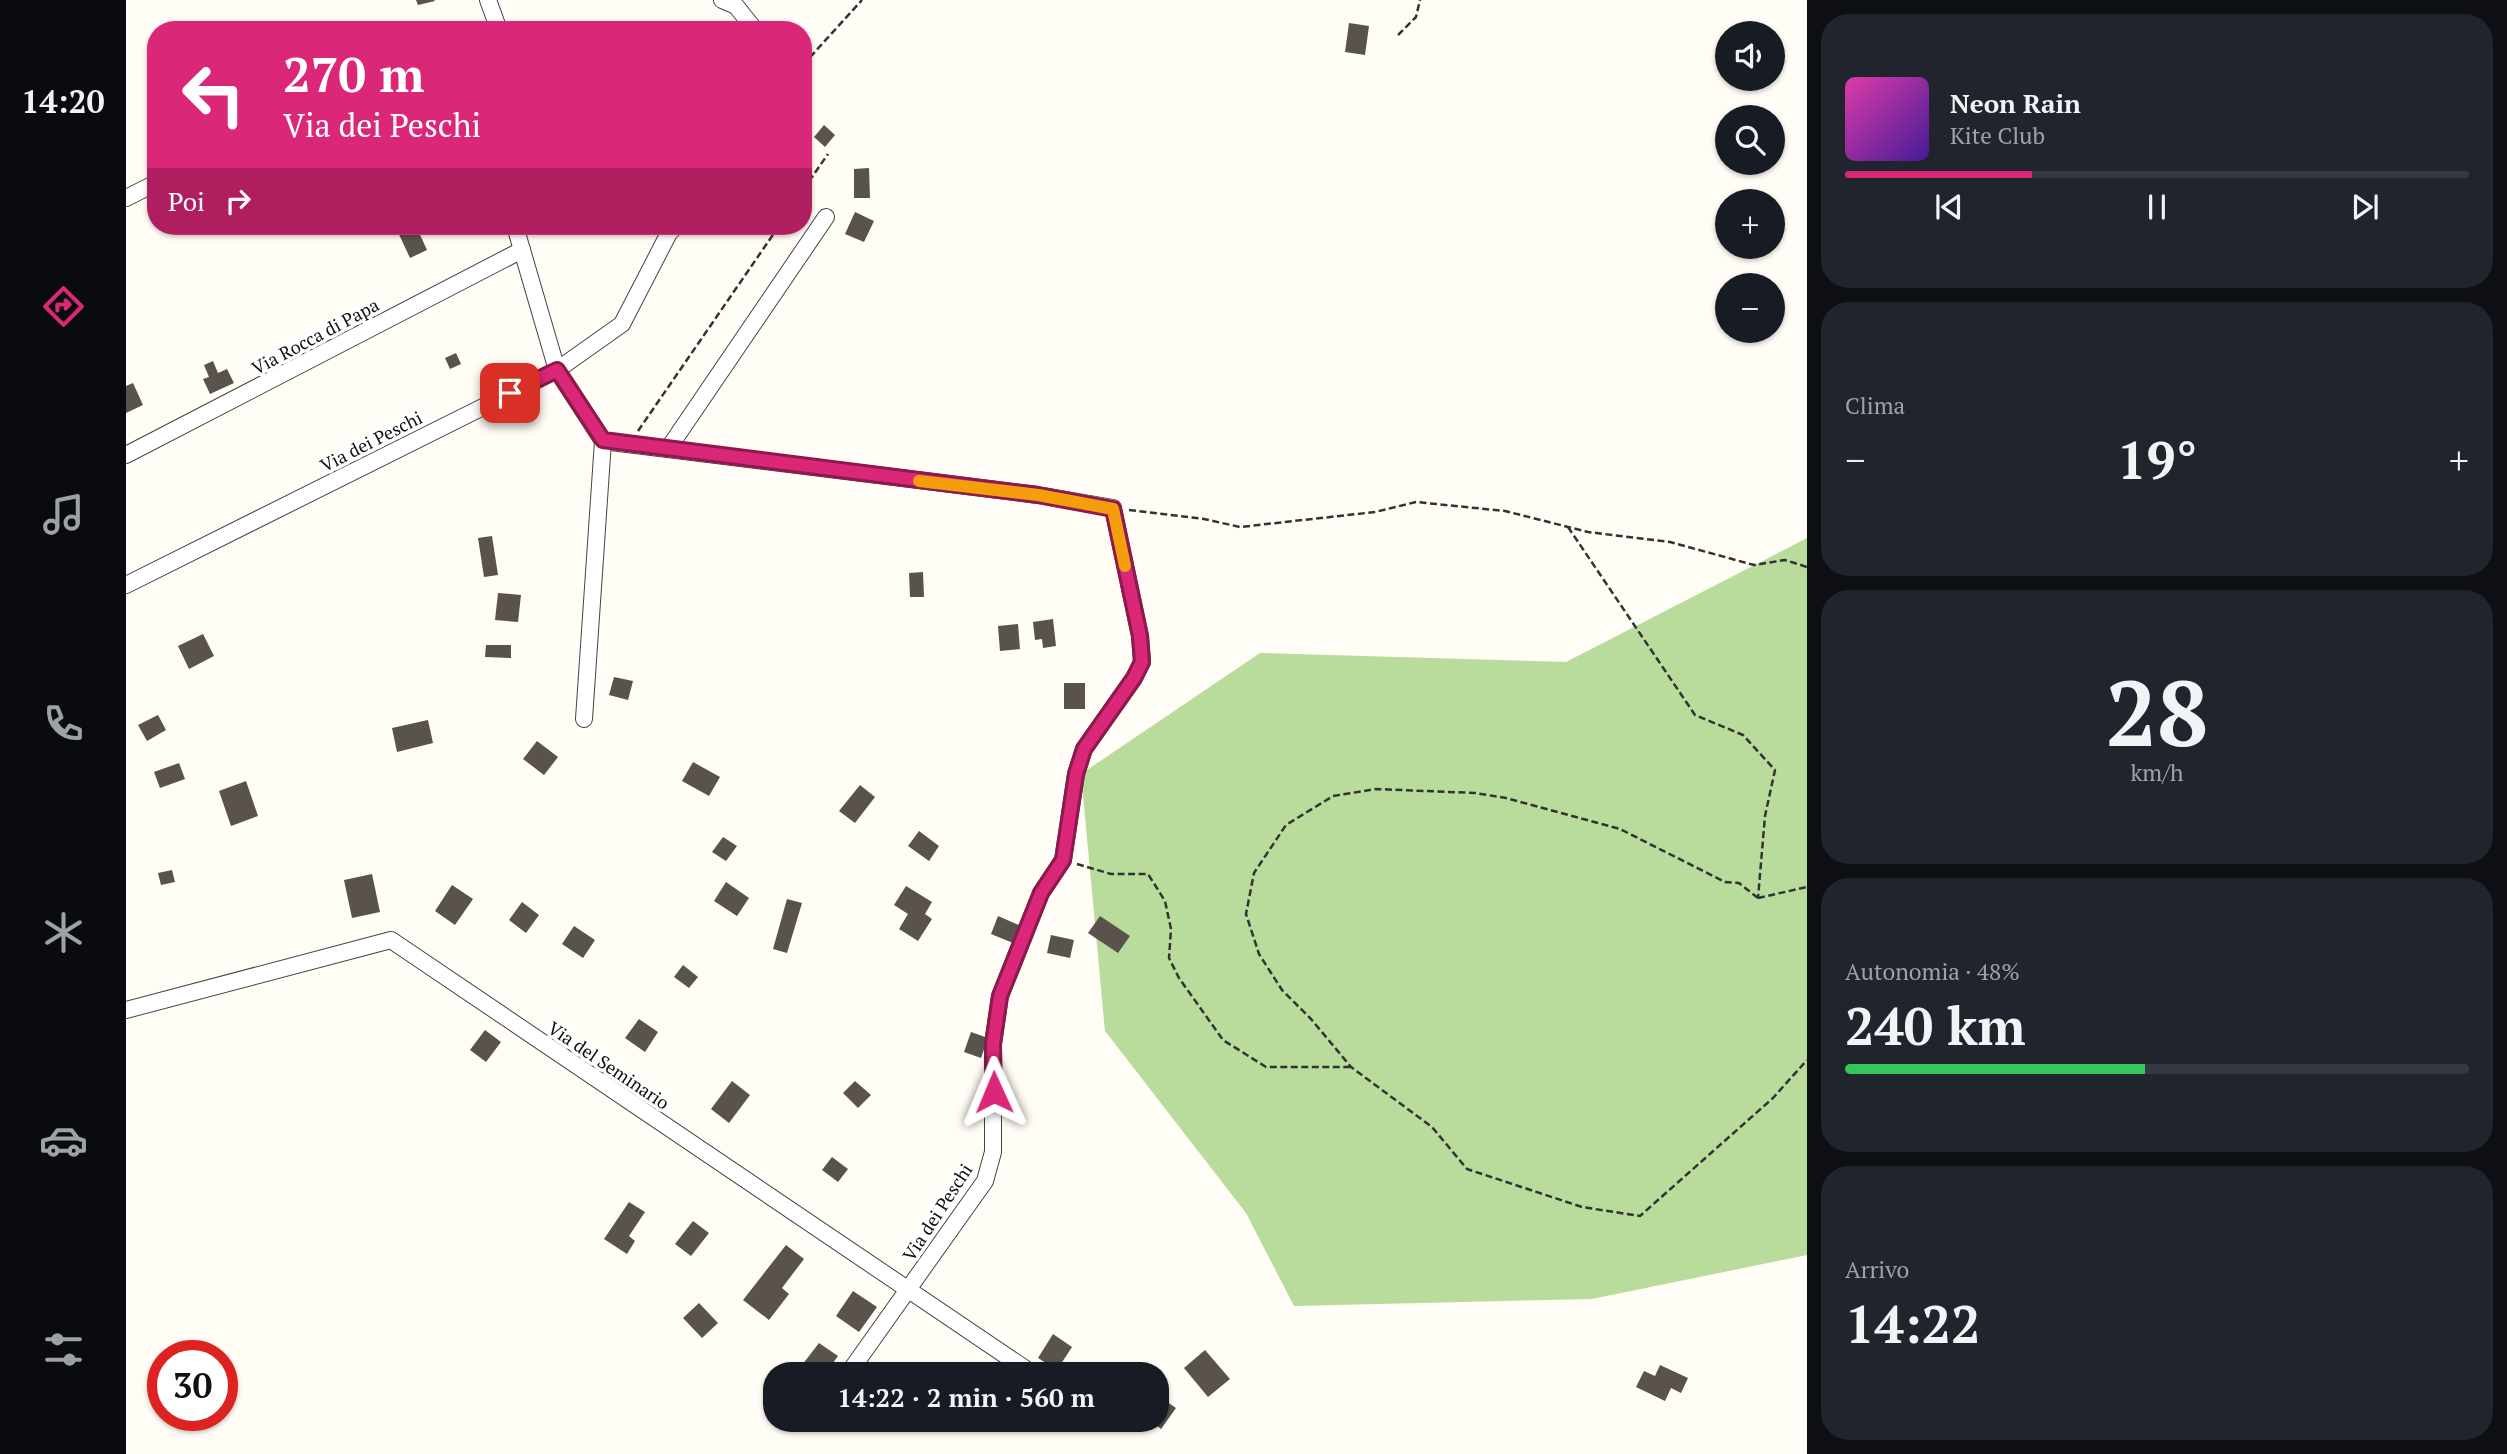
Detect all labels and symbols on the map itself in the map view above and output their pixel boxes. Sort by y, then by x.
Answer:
street label: Via Rocca di Papa [247,292,383,380]
pin [480,363,540,423]
street label: Via dei Peschi [316,405,426,477]
street label: Via del Seminario [544,1015,675,1115]
position arrow [957,1055,1031,1129]
street label: Via dei Peschi [897,1159,977,1265]
speed limit sign: 30 [147,1340,238,1431]

